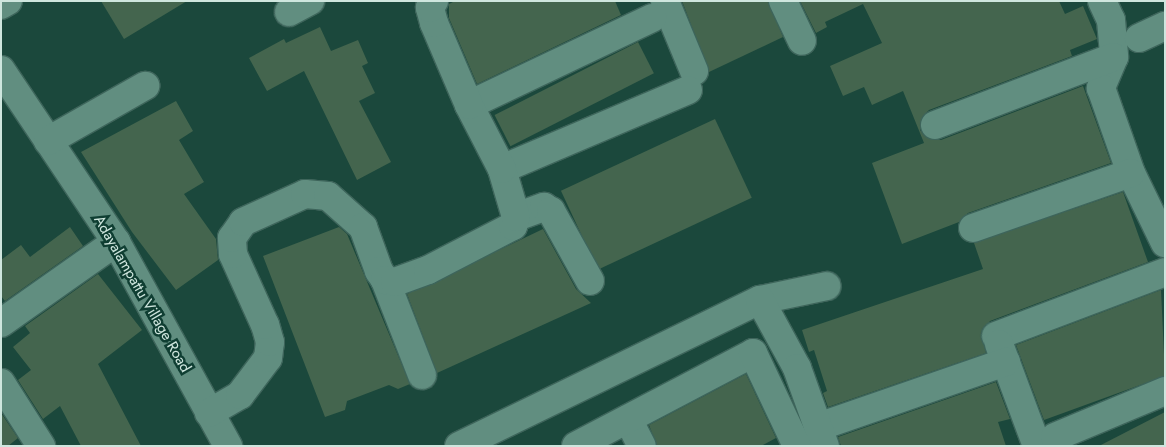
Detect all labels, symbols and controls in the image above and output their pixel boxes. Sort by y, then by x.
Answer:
street label: Adayalampattu Village Road [90,212,194,376]

